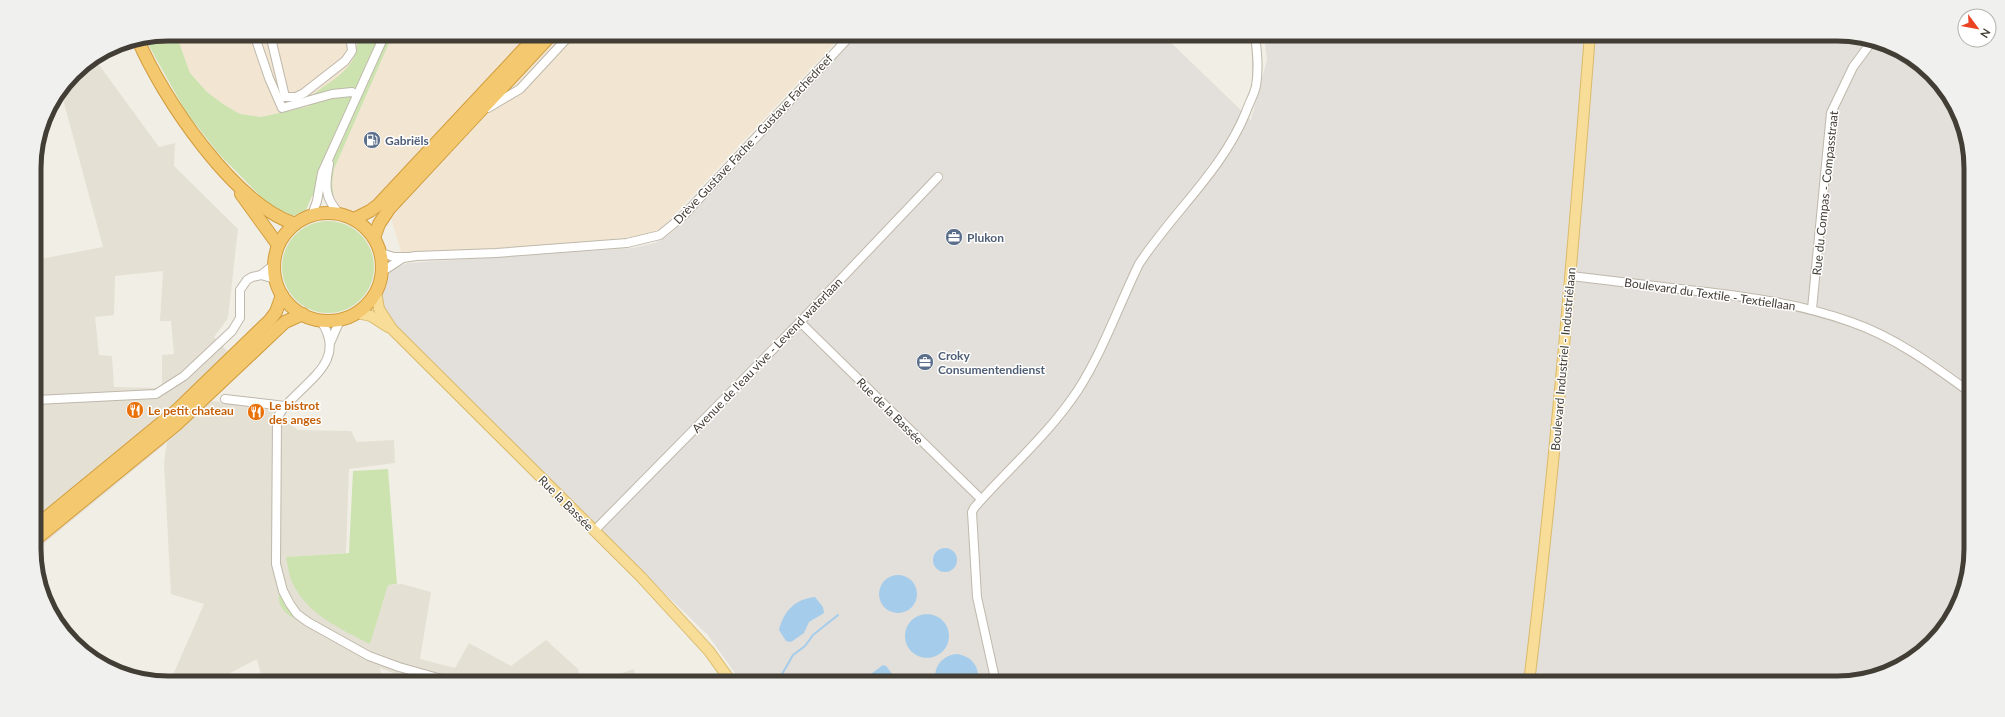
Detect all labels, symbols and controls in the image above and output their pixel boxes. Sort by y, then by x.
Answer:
north arrow [1957,8,1997,48]
text: N [1978,27,1994,41]
street label: Drève Gustave Fache - Gustave Fachedreef [670,50,836,227]
street label: Rue du Compas - Compasstraat [1809,109,1841,276]
fuel station icon: Gabriëls [362,130,382,150]
place label: Gabriëls [385,133,429,148]
office icon: Plukon [944,227,964,247]
place label: Plukon [967,230,1004,245]
street label: Boulevard Industriel - Industriélaan [1548,267,1578,451]
street label: Avenue de l'eau vive - Levend waterlaan [689,274,845,436]
street label: Boulevard du Textile - Textiellaan [1623,275,1797,313]
place label: Croky Consumentendienst [938,348,1046,377]
office icon: Croky Consumentendienst [915,352,935,372]
street label: Rue de la Bassée [854,375,926,447]
place label: Le bistrot des anges [269,398,321,427]
restaurant icon: Le petit chateau [125,400,145,420]
restaurant icon: Le bistrot des anges [246,402,266,422]
place label: Le petit chateau [148,403,234,418]
street label: Rue la Bassée [535,472,597,534]

